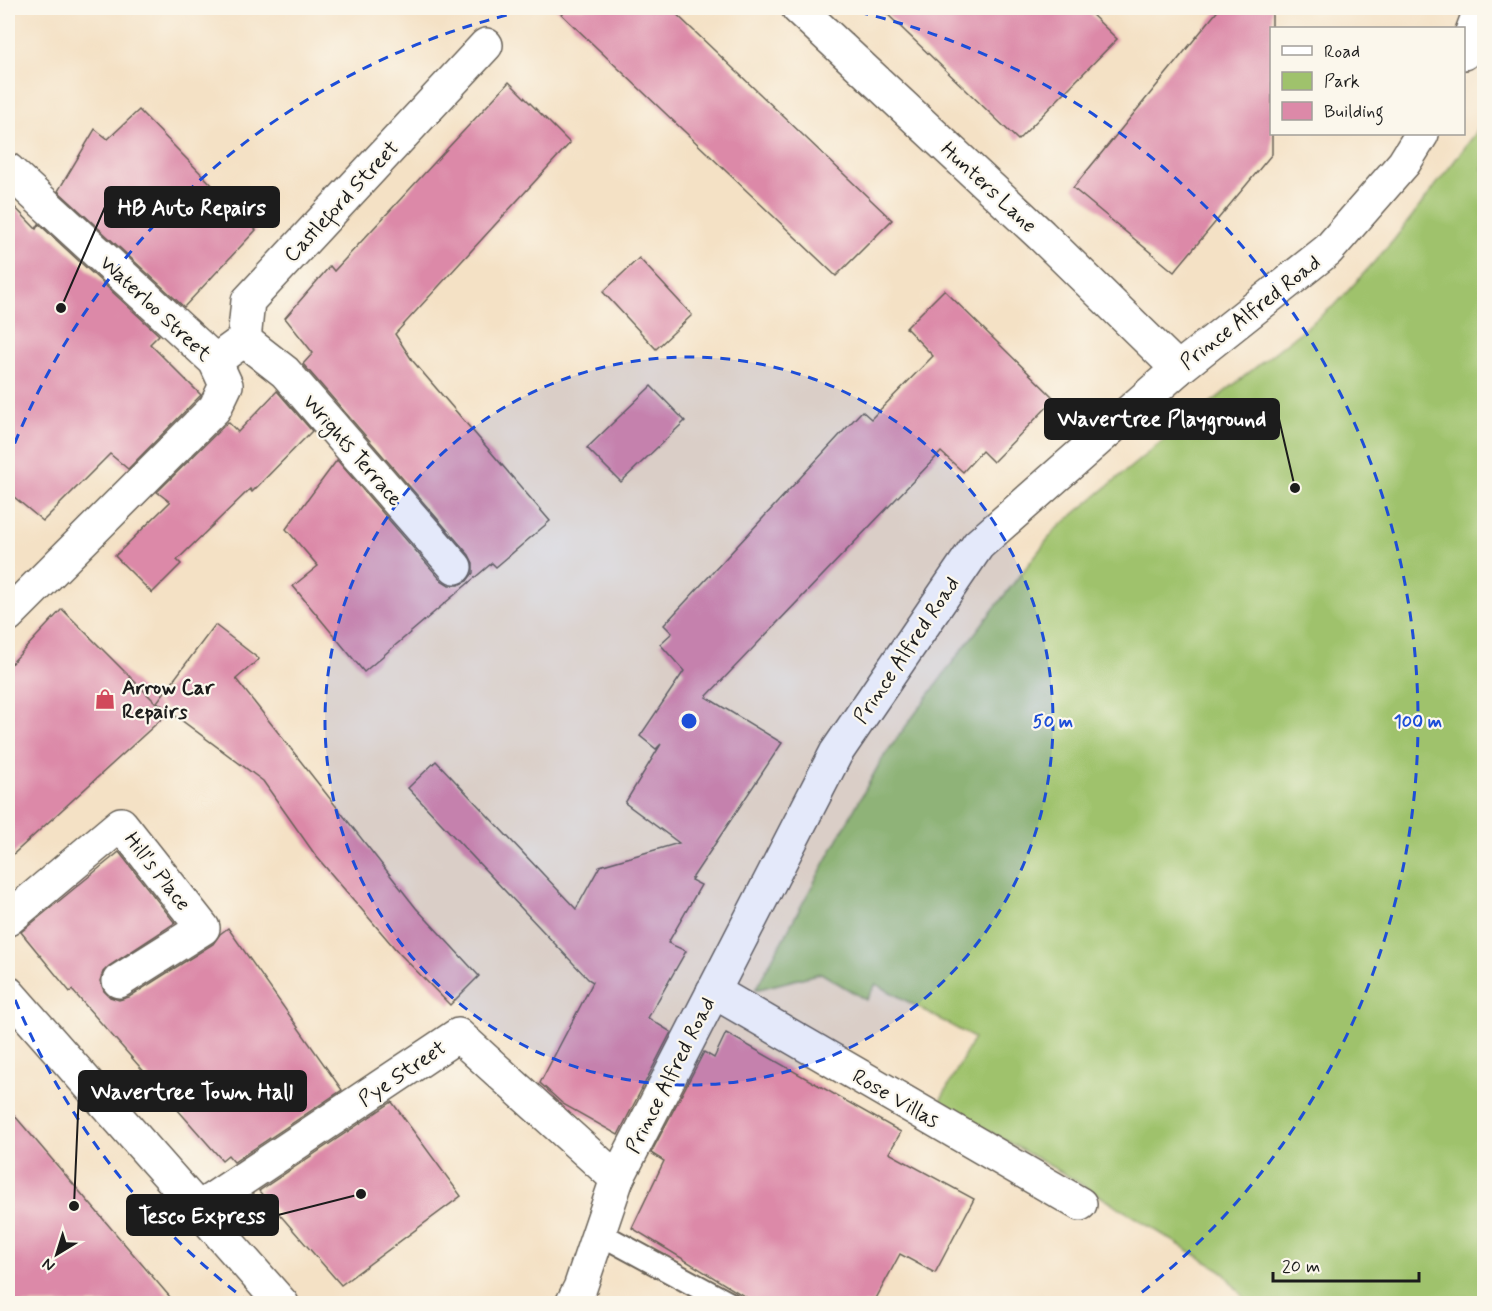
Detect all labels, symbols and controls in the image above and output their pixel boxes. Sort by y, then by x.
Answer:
legend [1270,27,1465,135]
text: Road [1324,40,1360,64]
text: Park [1324,70,1360,94]
text: Building [1324,100,1384,126]
street label: Castleford Street [278,135,407,270]
street label: Hunters Lane [934,136,1042,240]
callout: HB Auto Repairs [105,187,279,227]
text: HB Auto Repairs [118,195,266,223]
street label: Prince Alfred Road [1174,249,1327,377]
street label: Waterloo Street [93,250,218,368]
street label: Wrights Terrace [295,389,409,513]
callout: Wavertree Playground [1045,399,1279,439]
text: Wavertree Playground [1057,406,1266,435]
street label: Prince Alfred Road [847,572,966,730]
place label: Arrow Car Repairs [122,674,216,726]
shop icon: Arrow Car Repairs [93,687,117,711]
text: 50 m [1033,710,1073,734]
text: 100 m [1394,710,1442,734]
centre of rings [679,711,699,731]
street label: Hill's Place [118,826,197,917]
street label: Prince Alfred Road [619,993,722,1158]
street label: Pye Street [353,1034,452,1114]
street label: Rose Villas [847,1063,944,1135]
callout: Wavertree Town Hall [79,1071,306,1111]
text: Wavertree Town Hall [90,1079,294,1107]
callout: Tesco Express [127,1195,278,1235]
text: Tesco Express [138,1203,266,1231]
north arrow [27,1224,87,1284]
scale bar [1273,1245,1418,1283]
text: N [38,1253,59,1276]
text: 20 m [1282,1255,1320,1279]

